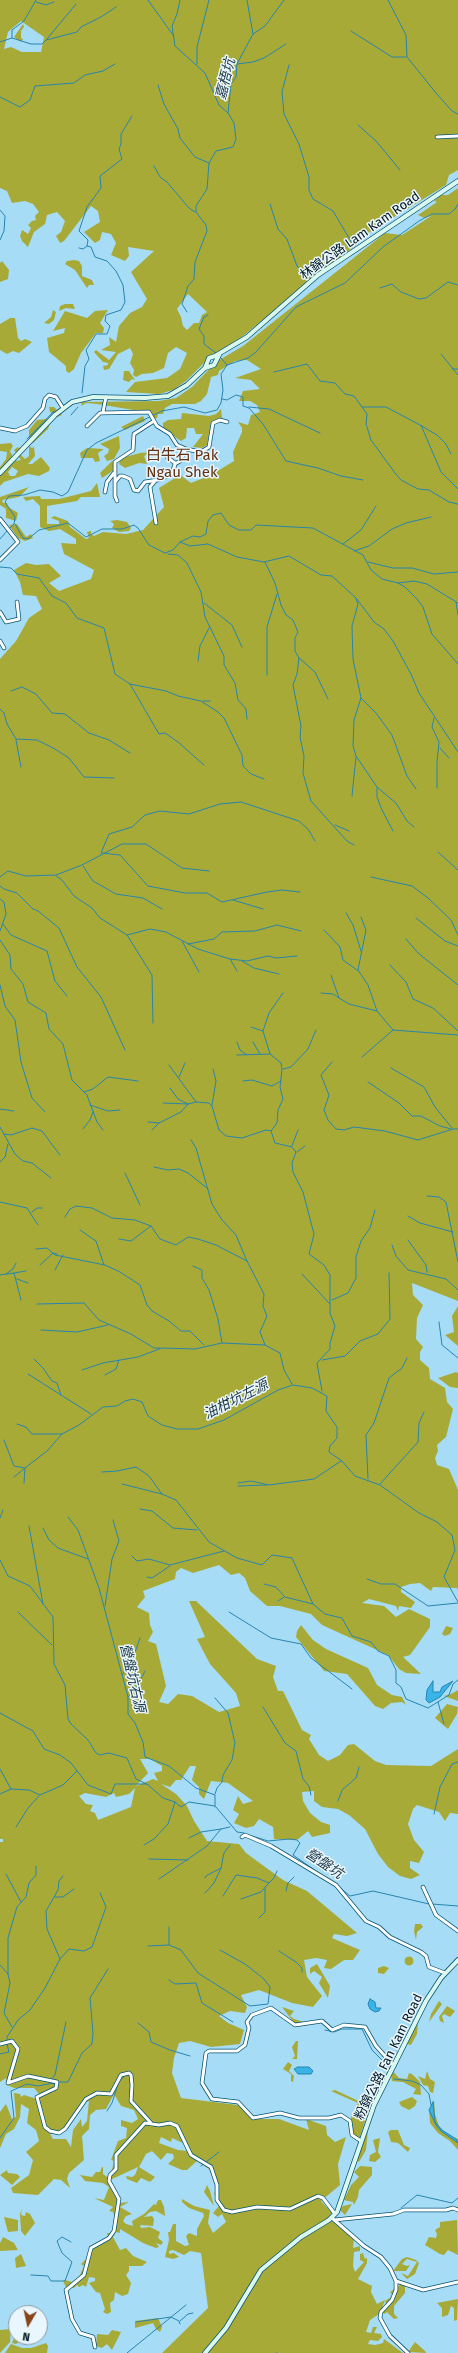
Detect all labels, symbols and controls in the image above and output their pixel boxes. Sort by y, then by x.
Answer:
water label: 嘉梧坑 [213,57,239,101]
street label: 林錦公路 Lam Kam Road [297,189,423,283]
district label: 白牛石 Pak Ngau Shek [142,447,222,482]
water label: 油柑坑左源 [201,1377,271,1423]
water label: 營盤坑右源 [116,1642,148,1714]
water label: 營盤坑 [302,1845,346,1883]
street label: 粉錦公路 Fan Kam Road [352,1991,426,2123]
north arrow [8,2305,48,2345]
text: N [22,2329,31,2343]

